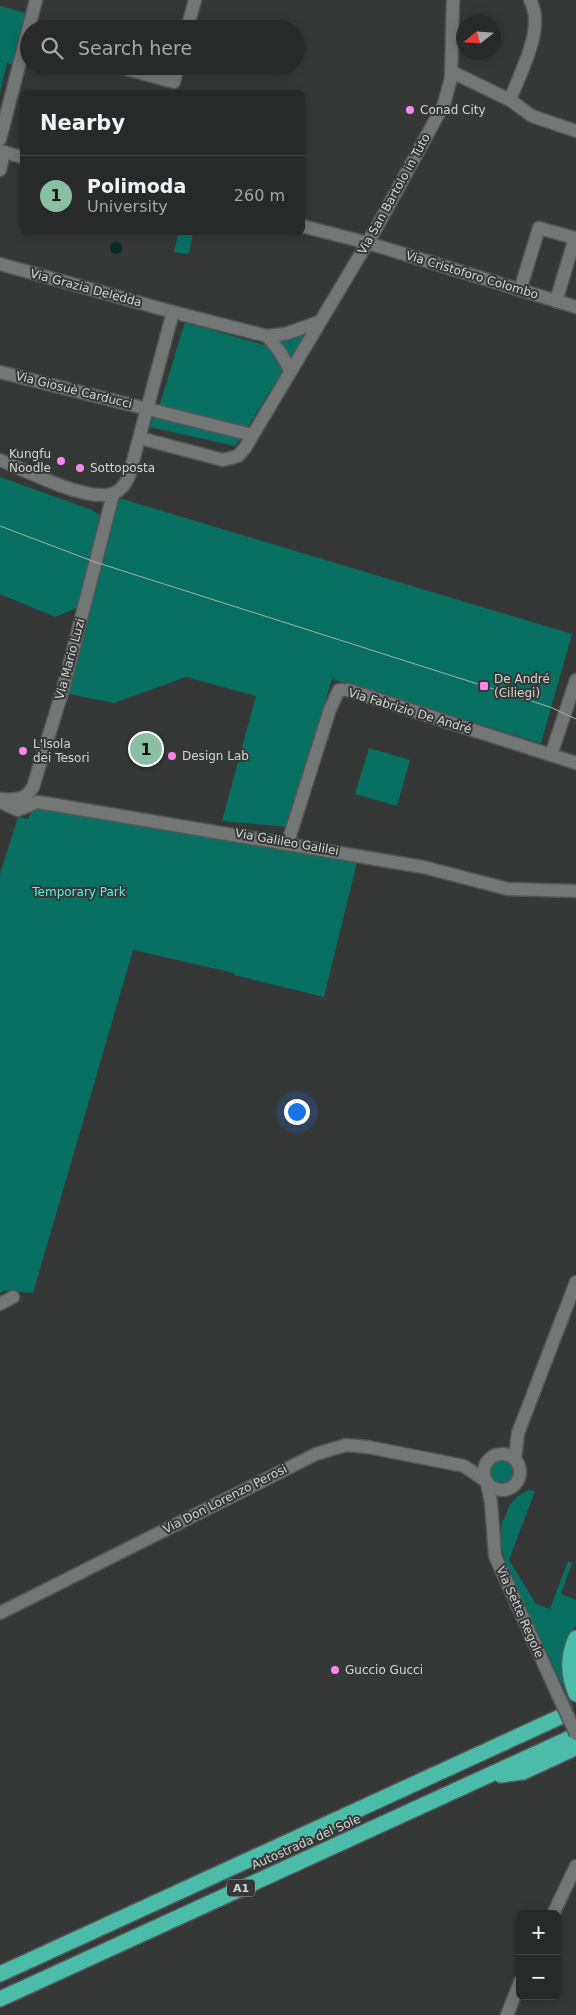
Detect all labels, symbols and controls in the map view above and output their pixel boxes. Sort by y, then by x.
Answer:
north arrow [456,15,501,60]
search box [20,20,305,75]
icon: search [38,34,66,62]
text: Search here [78,37,192,59]
place label: Conad City [420,103,486,117]
marker: Conad City [404,104,416,116]
text: Nearby [40,111,125,135]
street label: Via San Bartolo in Tuto [355,131,433,257]
text: Polimoda [87,175,186,197]
text: 1 [50,186,62,205]
text: 260 m [234,186,285,205]
text: University [87,197,168,216]
street label: Via Cristoforo Colombo [404,248,540,302]
street label: Via Grazia Deledda [29,266,143,310]
street label: Via Giosuè Carducci [14,369,134,411]
place label: Kungfu Noodle [9,447,51,475]
marker: Kungfu Noodle [55,455,67,467]
place label: Sottoposta [90,461,155,475]
marker: Sottoposta [74,462,86,474]
street label: Via Mario Luzi [52,617,88,701]
place label: De André (Ciliegi) [494,672,550,700]
marker: De André (Ciliegi) [478,680,490,692]
street label: Via Fabrizio De André [347,686,473,736]
pin: 1 [130,730,162,768]
place label: L'Isola dei Tesori [33,737,90,765]
marker: L'Isola dei Tesori [17,745,29,757]
place label: Design Lab [182,749,249,763]
marker: Design Lab [166,750,178,762]
street label: Via Galileo Galilei [234,826,340,858]
park label: Temporary Park [31,885,126,899]
your location [284,1099,310,1125]
street label: Via Don Lorenzo Perosi [161,1462,289,1536]
street label: Via Sette Regole [493,1564,547,1660]
place label: Guccio Gucci [345,1663,423,1677]
marker: Guccio Gucci [329,1664,341,1676]
street label: Autostrada del Sole [249,1812,363,1872]
road number: A1 [227,1880,255,1896]
map controls [516,1910,561,2000]
button: + [516,1910,561,1955]
button: − [516,1955,561,2000]

